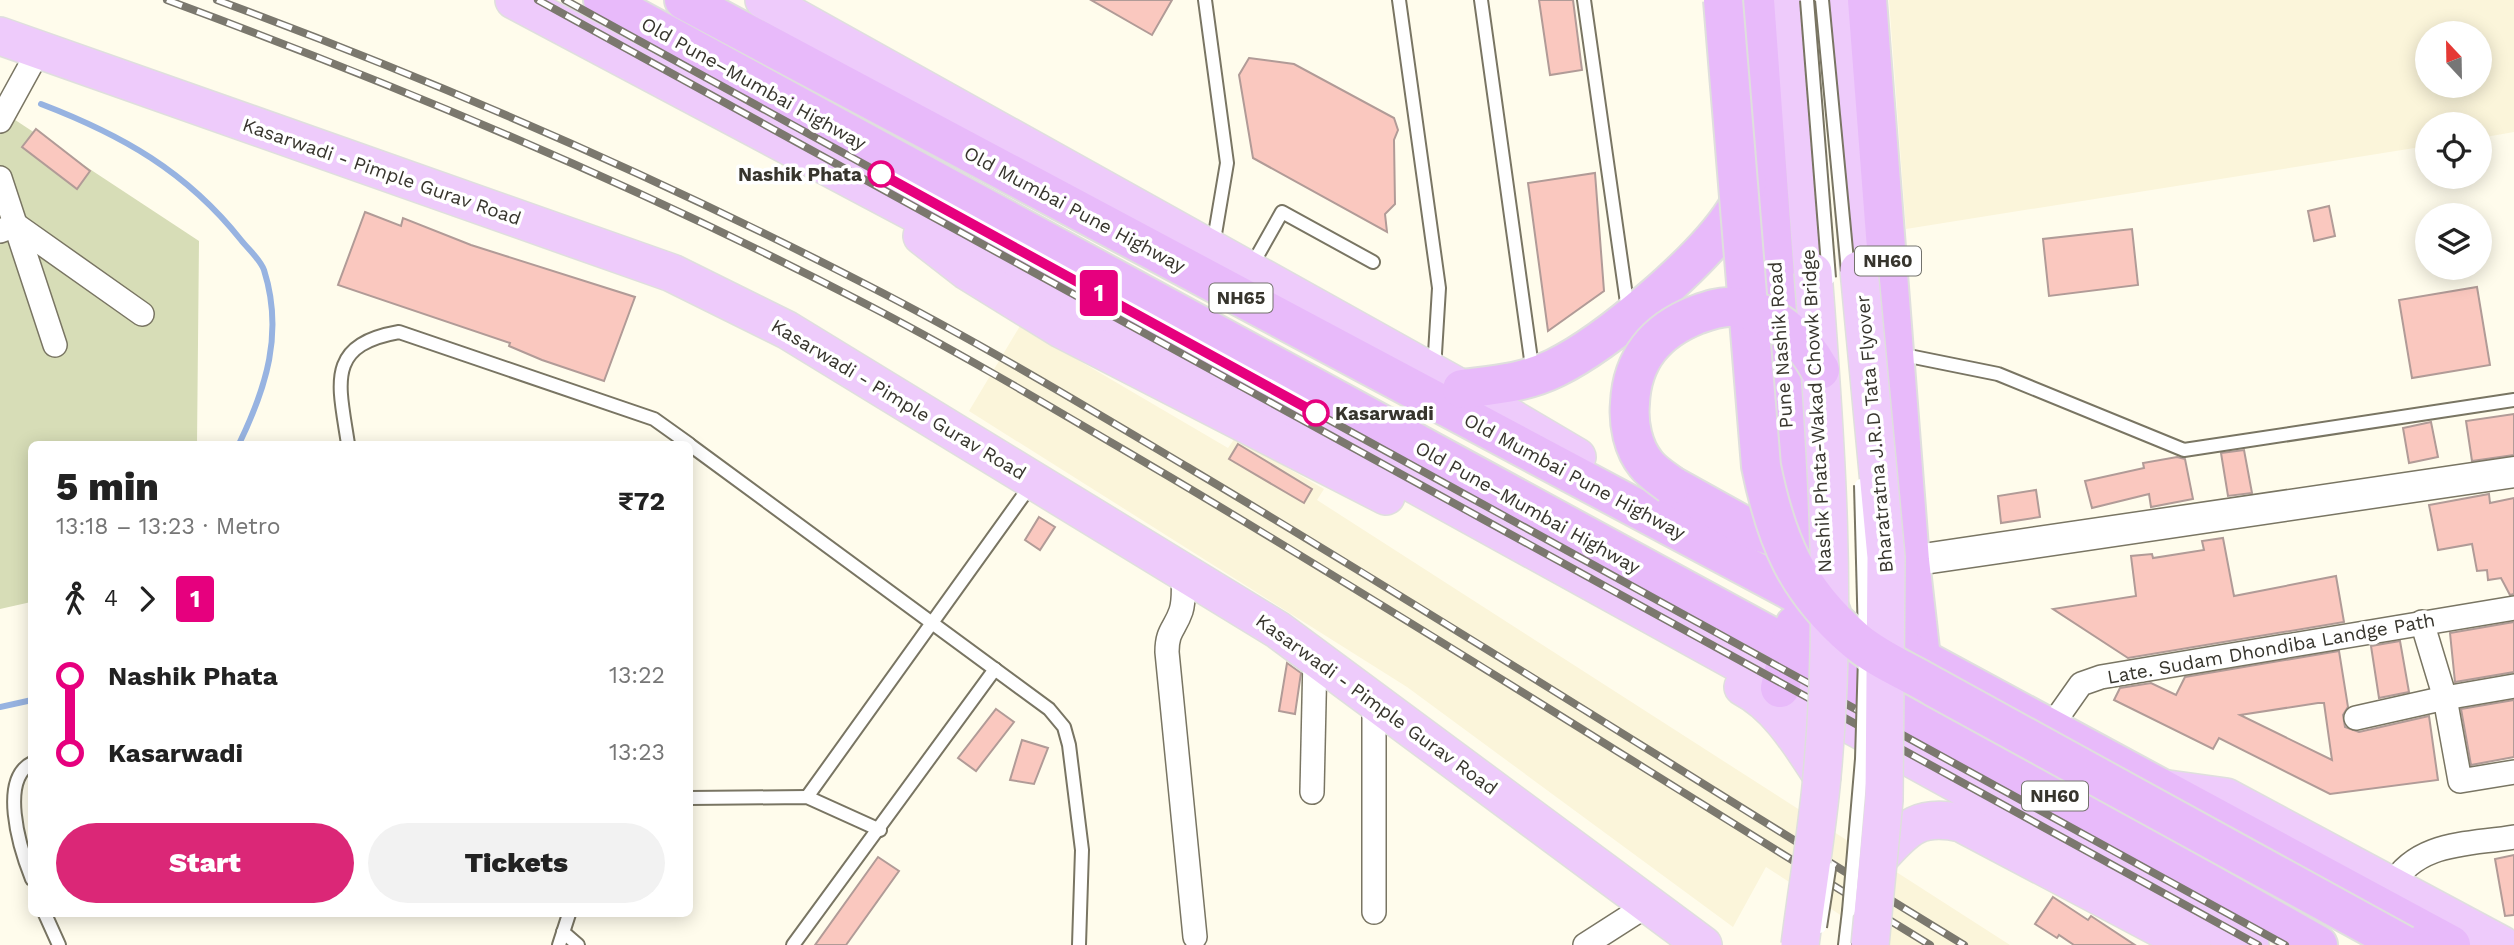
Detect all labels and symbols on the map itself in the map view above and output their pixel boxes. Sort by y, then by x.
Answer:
street label: Old Pune–Mumbai Highway [637,12,870,155]
north arrow [2415,21,2492,98]
street label: Kasarwadi - Pimple Gurav Road [240,113,524,230]
street label: Old Mumbai Pune Highway [960,141,1190,278]
marker: Nashik Phata [868,161,894,187]
place label: Nashik Phata [738,163,862,186]
road number: NH60 [1855,246,1921,276]
street label: Nashik Phata-Wakad Chowk Bridge [1797,248,1836,573]
street label: Pune Nashik Road [1763,261,1798,429]
line badge: 1 [1076,270,1122,316]
road number: NH65 [1210,284,1272,312]
street label: Bharatratna J.R.D Tata Flyover [1851,294,1898,574]
street label: Kasarwadi - Pimple Gurav Road [767,314,1030,485]
marker: Kasarwadi [1303,400,1329,426]
place label: Kasarwadi [1335,402,1434,425]
street label: Old Mumbai Pune Highway [1460,408,1690,545]
street label: Old Pune–Mumbai Highway [1411,436,1644,579]
street label: Late. Sudam Dhondiba Landge Path [2105,608,2437,689]
street label: Kasarwadi - Pimple Gurav Road [1251,609,1502,800]
road number: NH60 [2022,782,2088,810]

